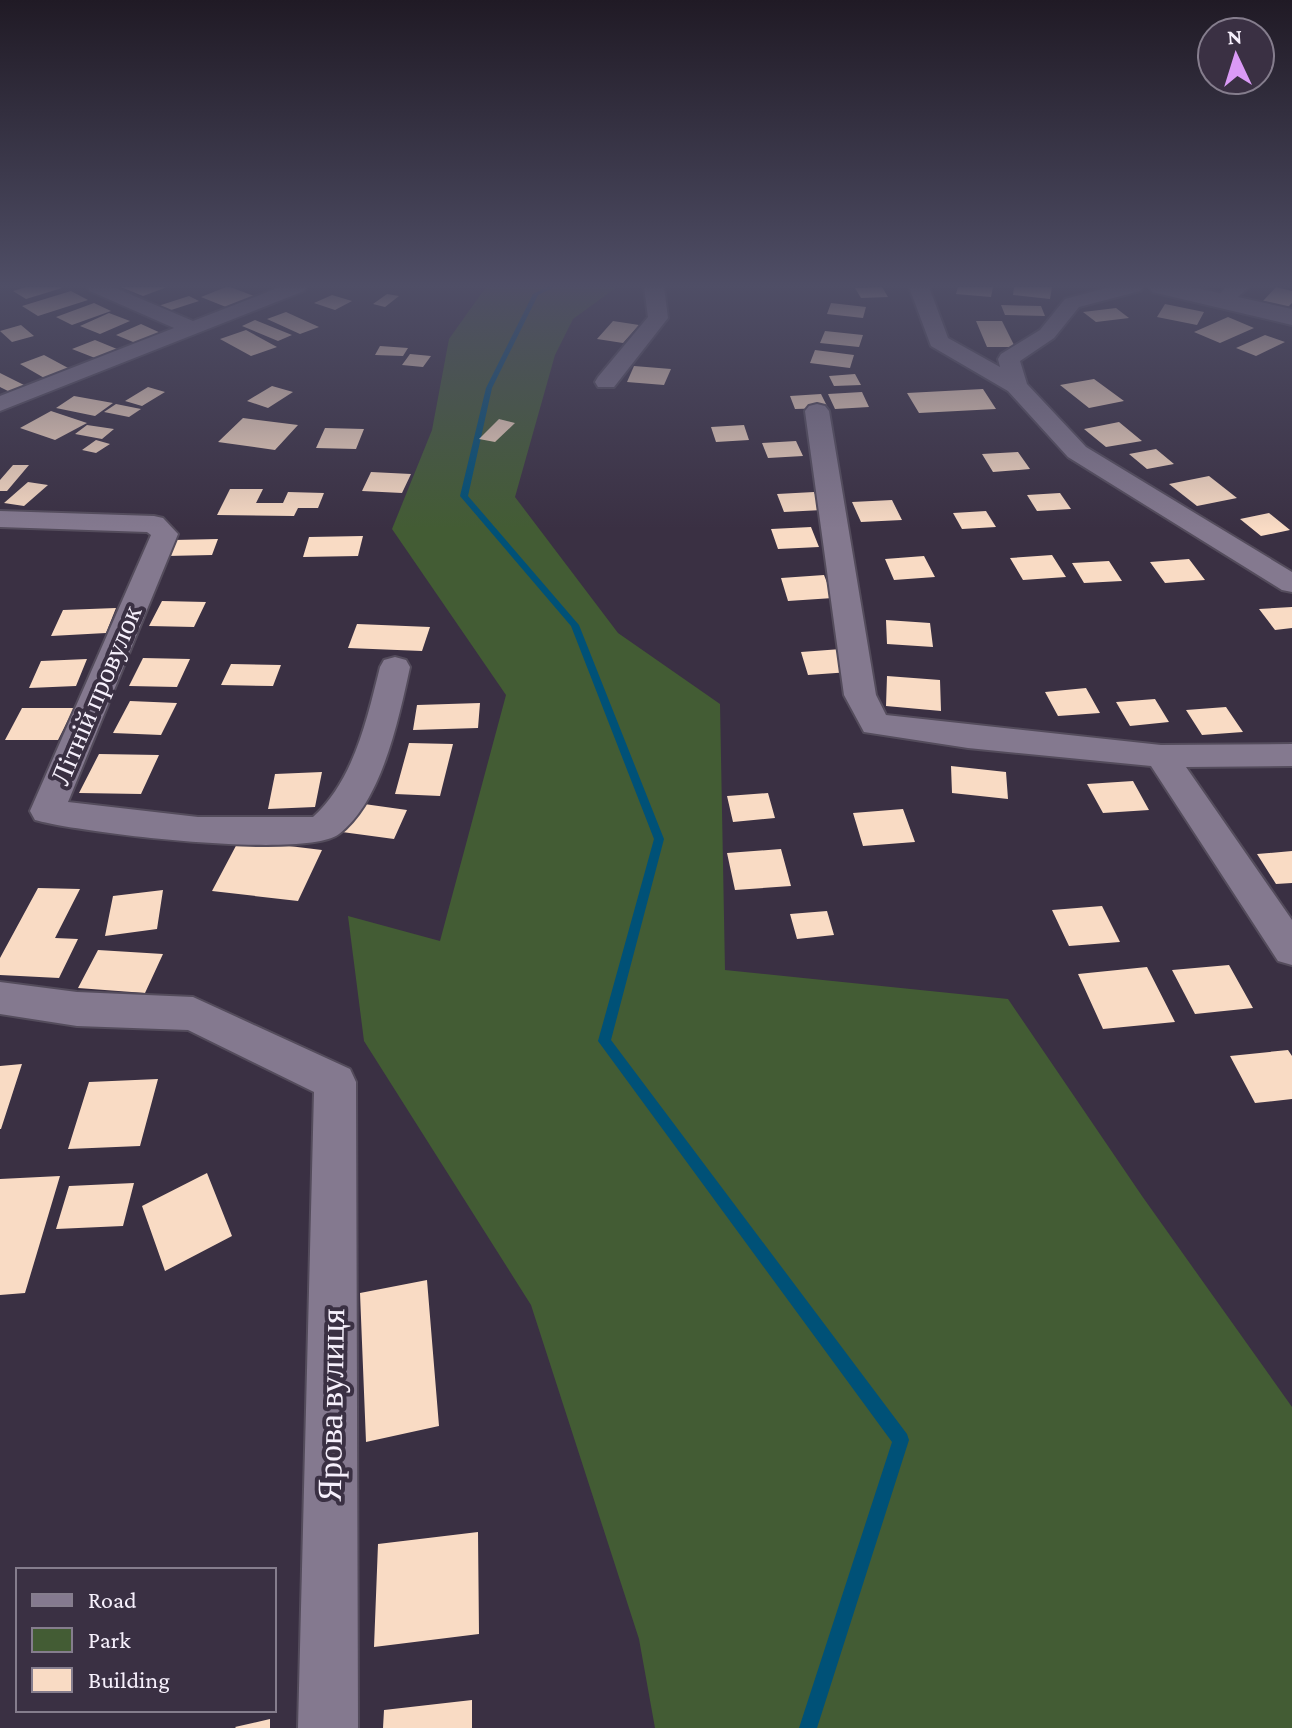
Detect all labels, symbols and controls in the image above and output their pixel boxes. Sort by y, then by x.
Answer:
north arrow [1196,16,1276,96]
text: N [1226,24,1243,50]
street label: Літній провулок [44,600,148,789]
street label: Ярова вулиця [311,1308,351,1502]
legend [16,1568,276,1712]
text: Road [88,1586,137,1613]
text: Park [88,1626,131,1653]
text: Building [88,1666,170,1693]

